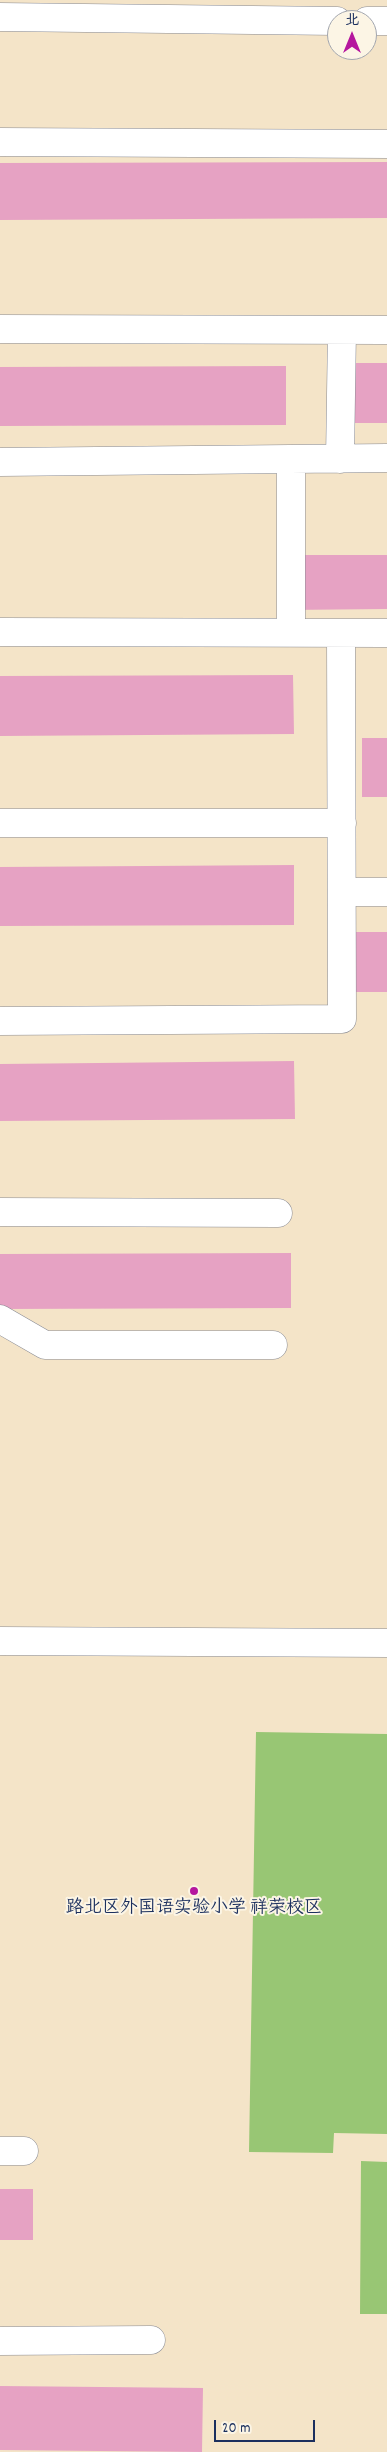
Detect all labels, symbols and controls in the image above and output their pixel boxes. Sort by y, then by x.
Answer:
north arrow [327,10,377,60]
text: 北 [345,11,359,31]
marker: 路北区外国语实验小学 祥荣校区 [188,1885,200,1897]
place label: 路北区外国语实验小学 祥荣校区 [66,1899,322,1921]
scale bar [217,2410,318,2442]
text: 20 m [222,2418,250,2440]

